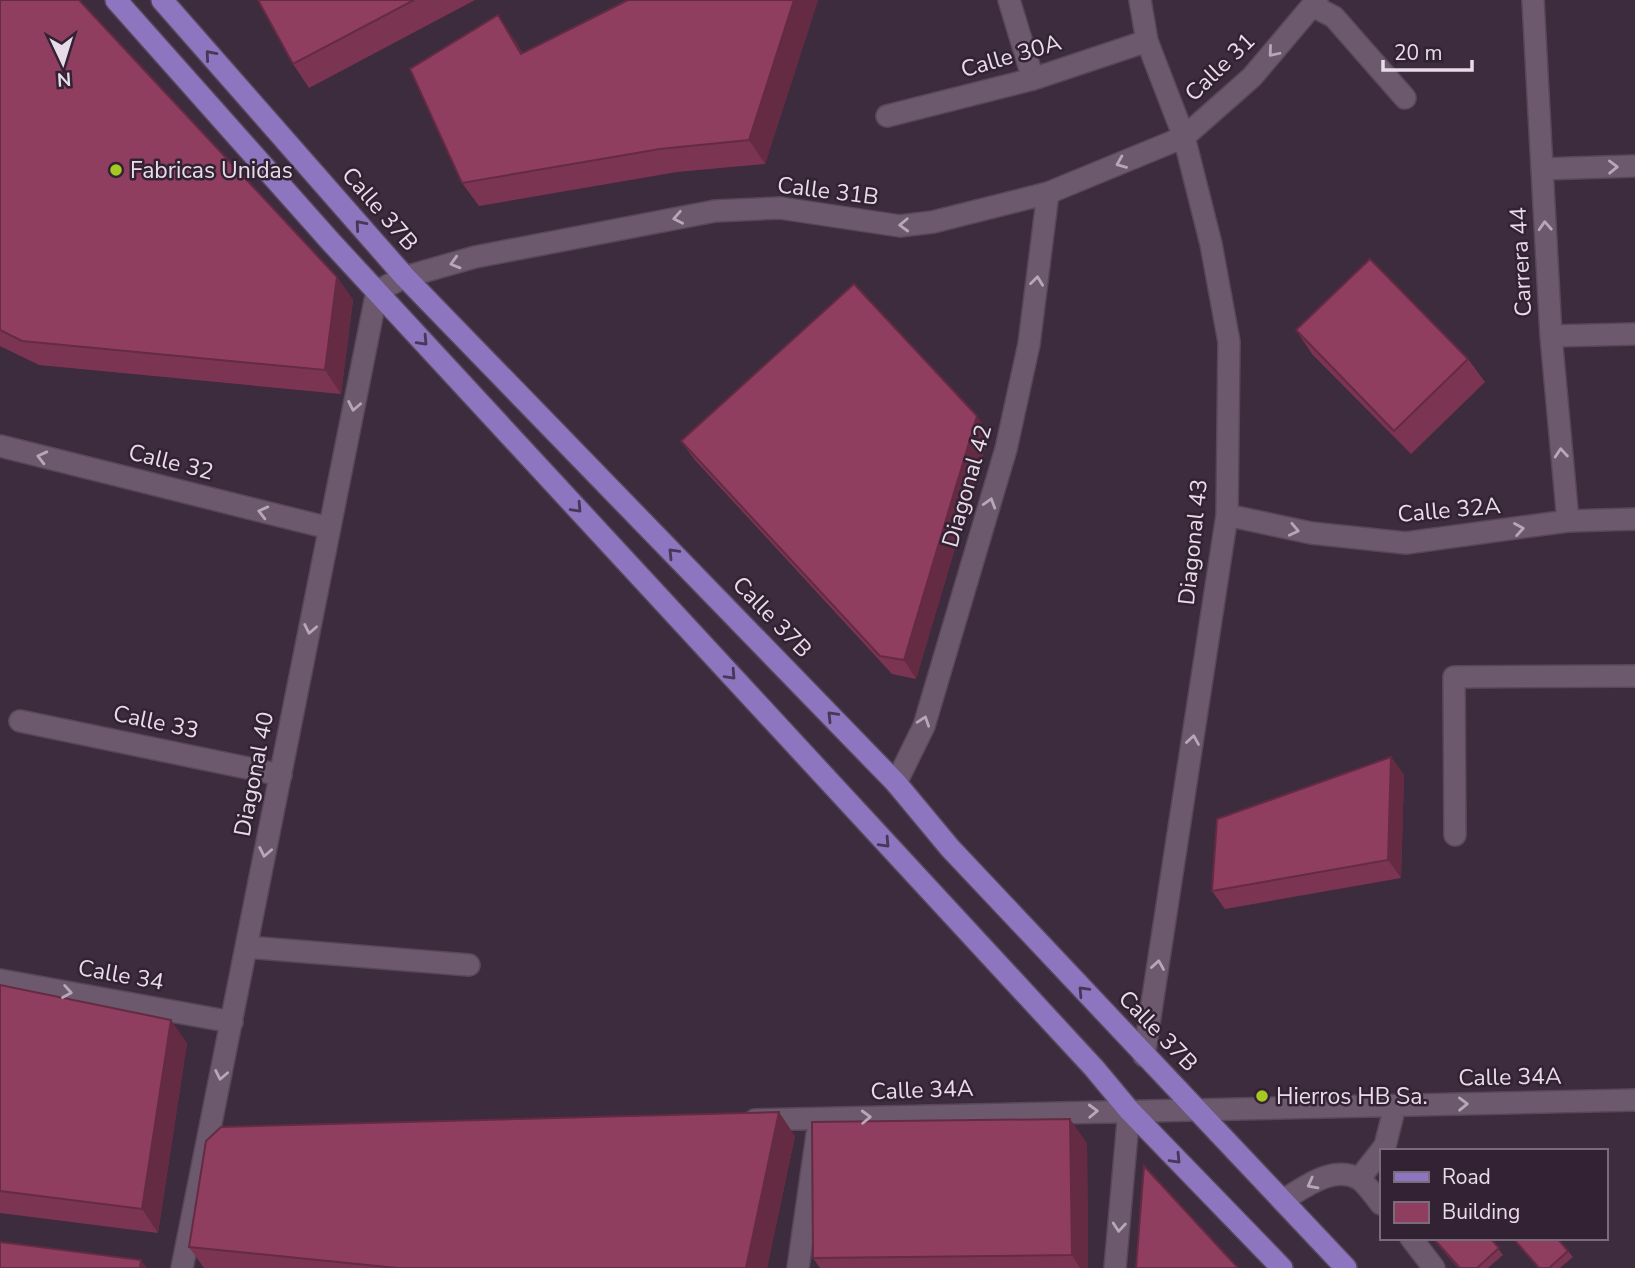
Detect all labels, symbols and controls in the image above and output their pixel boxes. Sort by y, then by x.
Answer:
street label: Calle 31 [1178,26,1262,108]
street label: Calle 30A [957,27,1065,85]
north arrow [28,28,98,98]
scale bar [1383,28,1472,72]
text: 20 m [1394,39,1443,67]
one-way arrow [1269,44,1281,57]
one-way arrow [206,50,218,63]
text: N [56,65,72,92]
place label: Fabricas Unidas [130,155,293,186]
one-way arrow [1116,155,1129,169]
one-way arrow [1608,159,1619,174]
street label: Calle 37B [335,160,425,258]
marker: Fabricas Unidas [108,162,124,178]
street label: Calle 31B [775,169,881,213]
street label: Carrera 44 [1503,206,1539,318]
one-way arrow [672,209,684,224]
one-way arrow [898,217,909,232]
one-way arrow [356,220,368,233]
one-way arrow [1538,220,1553,231]
one-way arrow [449,254,461,269]
one-way arrow [1029,275,1044,286]
one-way arrow [415,333,427,346]
one-way arrow [347,400,362,412]
street label: Diagonal 42 [935,421,999,551]
street label: Calle 32 [125,436,217,488]
one-way arrow [1554,447,1569,458]
one-way arrow [36,450,48,465]
street label: Diagonal 43 [1171,478,1215,606]
street label: Calle 32A [1396,490,1502,530]
one-way arrow [982,497,997,509]
one-way arrow [569,500,581,513]
one-way arrow [257,506,269,520]
one-way arrow [1288,521,1300,536]
one-way arrow [1513,522,1525,537]
one-way arrow [669,549,682,562]
street label: Calle 37B [725,570,819,664]
one-way arrow [303,623,318,635]
one-way arrow [723,667,735,680]
street label: Calle 33 [110,698,202,746]
street label: Diagonal 40 [227,709,281,839]
one-way arrow [827,712,840,725]
one-way arrow [916,715,930,727]
one-way arrow [1185,734,1200,746]
one-way arrow [877,835,890,848]
one-way arrow [259,846,274,858]
street label: Calle 34 [76,952,166,998]
one-way arrow [1150,959,1165,971]
one-way arrow [61,984,73,999]
street label: Calle 37B [1111,984,1205,1078]
one-way arrow [1079,986,1091,999]
street label: Calle 34A [1458,1061,1562,1093]
one-way arrow [214,1069,229,1081]
street label: Calle 34A [870,1073,974,1107]
place label: Hierros HB Sa. [1276,1081,1428,1112]
marker: Hierros HB Sa. [1254,1088,1270,1104]
one-way arrow [1458,1096,1469,1112]
one-way arrow [1088,1103,1099,1119]
one-way arrow [860,1110,871,1125]
legend [1380,1149,1607,1240]
one-way arrow [1168,1151,1181,1164]
text: Road [1442,1163,1491,1191]
one-way arrow [1307,1175,1320,1189]
text: Building [1442,1198,1520,1226]
one-way arrow [1112,1222,1127,1233]

